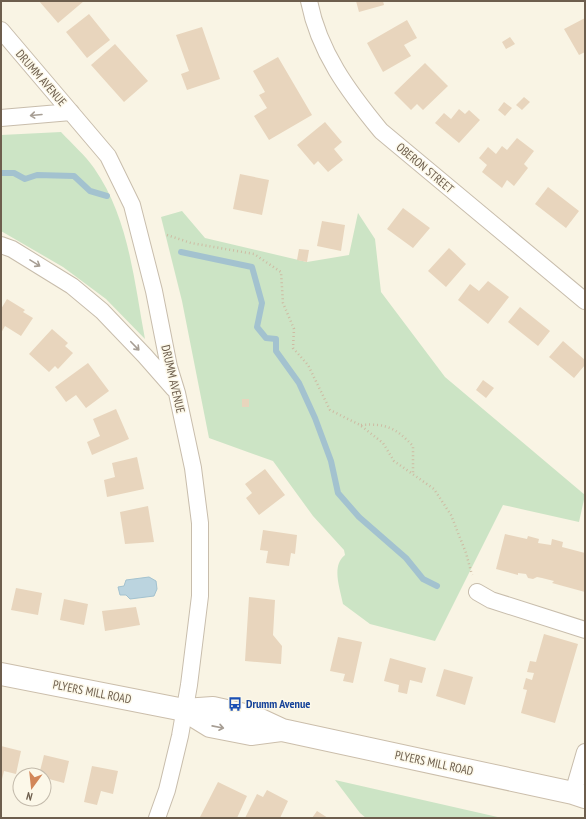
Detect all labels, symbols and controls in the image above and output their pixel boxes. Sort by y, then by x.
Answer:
street label: DRUMM AVENUE [13,46,70,109]
one-way arrow [30,112,43,119]
street label: OBERON STREET [394,139,458,196]
one-way arrow [29,260,41,268]
one-way arrow [130,341,140,351]
street label: DRUMM AVENUE [158,343,189,414]
street label: PLYERS MILL ROAD [52,677,133,706]
bus stop icon: Drumm Avenue [227,696,243,712]
place label: Drumm Avenue [246,696,310,711]
one-way arrow [211,723,224,731]
street label: PLYERS MILL ROAD [394,747,475,778]
north arrow [12,767,52,807]
text: N [25,789,34,804]

